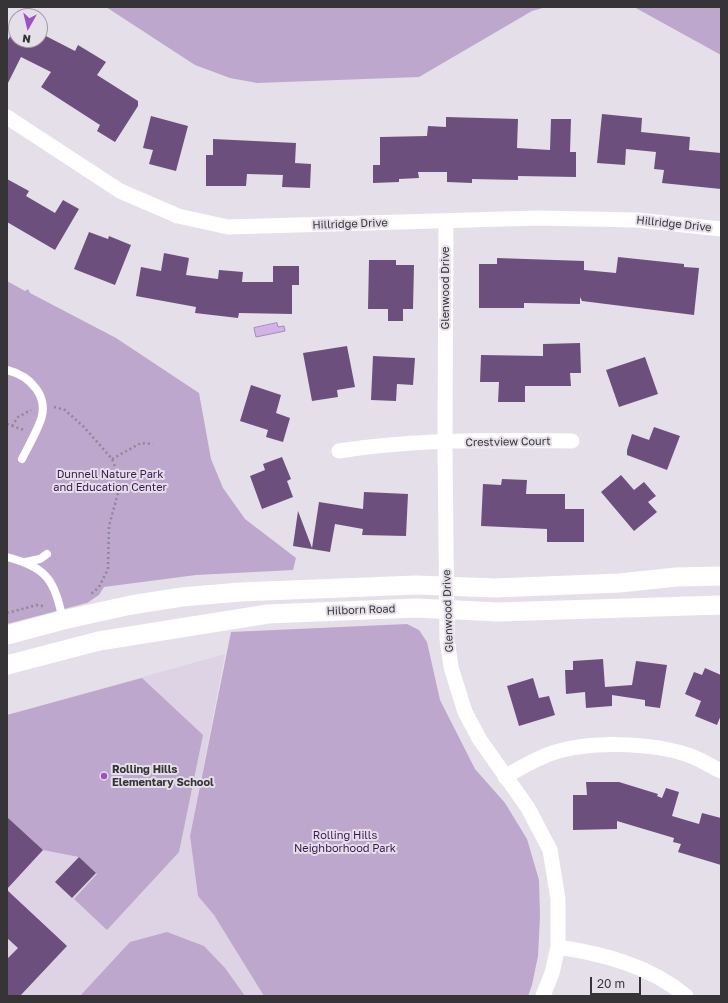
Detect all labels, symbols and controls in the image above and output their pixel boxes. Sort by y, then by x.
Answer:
north arrow [8,8,48,48]
text: N [21,32,31,46]
street label: Hillridge Drive [636,213,712,235]
street label: Hillridge Drive [312,216,388,232]
street label: Glenwood Drive [439,247,453,329]
street label: Crestview Court [465,435,551,449]
park label: Dunnell Nature Park and Education Center [53,468,167,494]
street label: Glenwood Drive [440,569,456,653]
street label: Hilborn Road [326,602,396,618]
place label: Rolling Hills Elementary School [112,763,214,789]
marker: Rolling Hills Elementary School [99,771,109,781]
park label: Rolling Hills Neighborhood Park [294,829,396,855]
scale bar [592,969,643,995]
text: 20 m [597,976,625,991]

